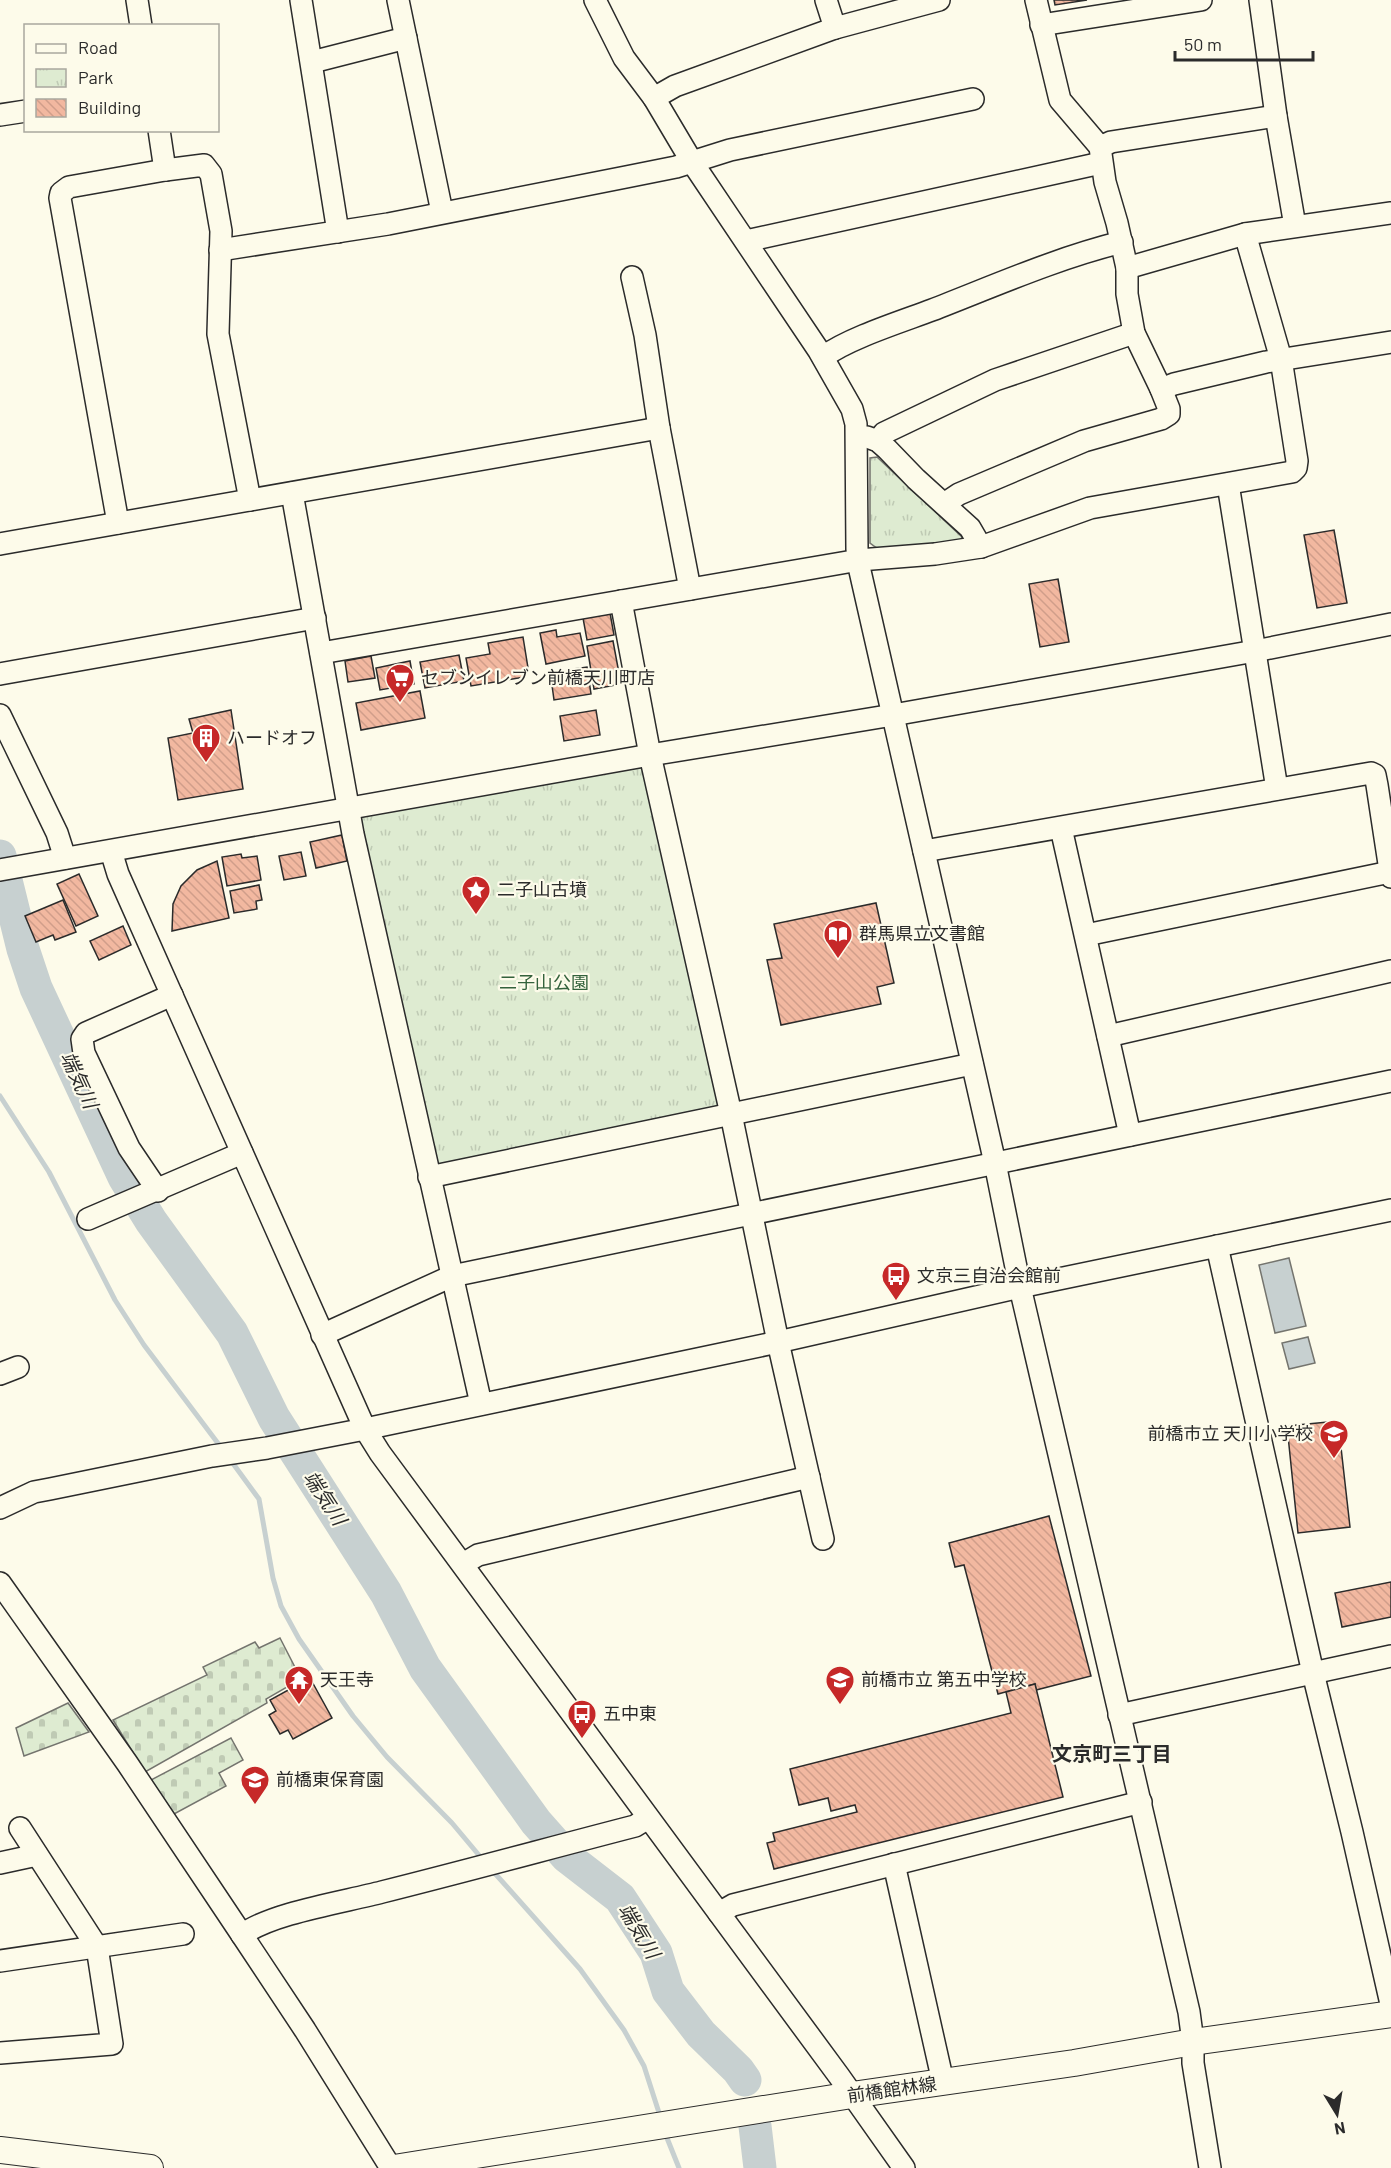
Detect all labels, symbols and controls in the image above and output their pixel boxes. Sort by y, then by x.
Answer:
legend [24,24,219,132]
scale bar [1175,24,1313,62]
text: 50 m [1184,33,1222,55]
text: Road [78,36,118,58]
text: Park [78,66,113,88]
text: Building [78,96,141,118]
supermarket icon: セブンイレブン前橋天川町店 [384,662,416,704]
place label: セブンイレブン前橋天川町店 [421,666,655,688]
building icon: ハードオフ [190,722,222,764]
place label: ハードオフ [227,726,317,748]
place icon: 二子山古墳 [460,874,492,916]
place label: 二子山古墳 [497,878,587,900]
library icon: 群馬県立文書館 [822,918,854,960]
place label: 群馬県立文書館 [859,922,985,944]
park label: 二子山公園 [499,971,589,993]
water label: 端気川 [56,1047,104,1114]
bus stop icon: 文京三自治会館前 [880,1260,912,1302]
place label: 文京三自治会館前 [917,1264,1061,1286]
school or university icon: 前橋市立 天川小学校 [1318,1418,1350,1460]
place label: 前橋市立 天川小学校 [1147,1422,1313,1444]
water label: 端気川 [299,1466,353,1531]
temple icon: 天王寺 [283,1664,315,1706]
school or university icon: 前橋市立 第五中学校 [824,1664,856,1706]
place label: 天王寺 [320,1668,374,1690]
place label: 前橋市立 第五中学校 [861,1668,1027,1690]
bus stop icon: 五中東 [566,1698,598,1740]
place label: 五中東 [603,1702,657,1724]
district label: 文京町三丁目 [1052,1741,1172,1765]
school or university icon: 前橋東保育園 [239,1764,271,1806]
place label: 前橋東保育園 [276,1768,384,1790]
water label: 端気川 [614,1899,667,1964]
street label: 前橋館林線 [846,2072,938,2106]
north arrow [1307,2084,1367,2144]
text: N [1333,2119,1347,2140]

